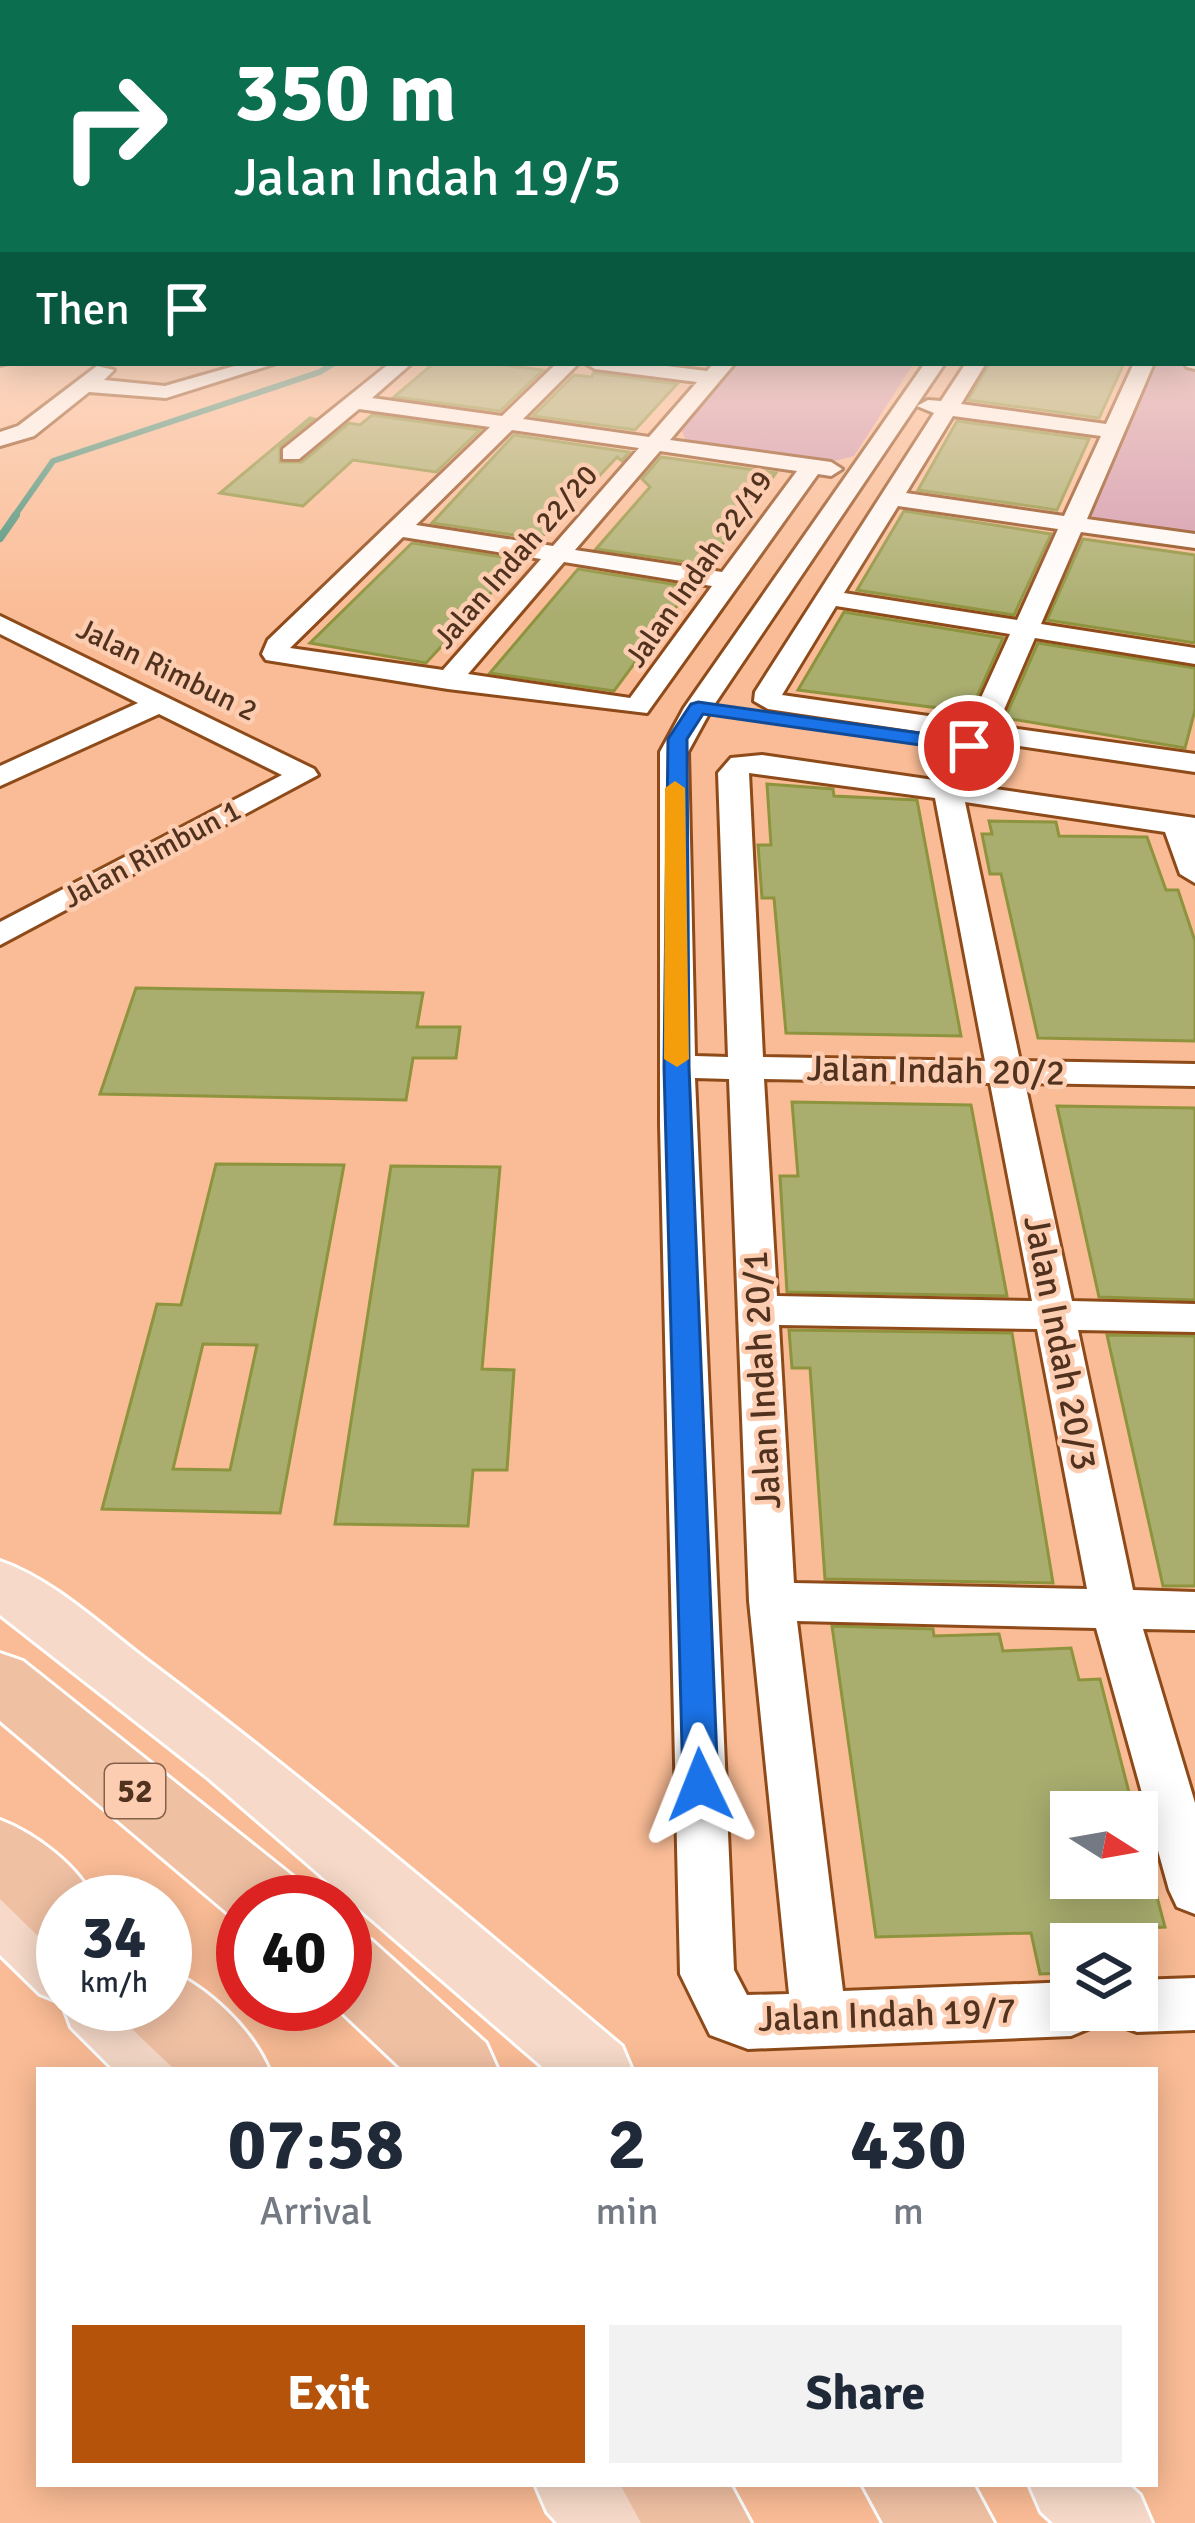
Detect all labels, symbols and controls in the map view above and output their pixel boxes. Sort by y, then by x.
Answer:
text: 350 m [234,41,456,145]
icon: right [36,48,192,204]
text: Jalan Indah 19/5 [234,144,622,211]
icon: arrive [154,276,220,342]
text: Then [36,282,130,337]
street label: Jalan Indah 22/20 [426,457,606,657]
street label: Jalan Indah 22/19 [617,464,781,674]
street label: Jalan Rimbun 2 [71,610,263,730]
pin [918,695,1020,797]
icon: arrive [936,713,1002,779]
street label: Jalan Rimbun 1 [57,792,247,916]
street label: Jalan Indah 20/2 [806,1046,1066,1096]
street label: Jalan Indah 20/3 [1013,1212,1107,1474]
street label: Jalan Indah 20/1 [733,1250,791,1510]
position arrow [637,1722,763,1848]
road number: 52 [105,1764,165,1818]
north arrow [1050,1791,1158,1899]
map controls [1050,1791,1158,2031]
speed limit sign: 40 [216,1875,372,2031]
text: 34 [82,1901,146,1975]
button: layers [1050,1923,1158,2031]
text: km/h [80,1964,148,2001]
street label: Jalan Indah 19/7 [757,1988,1017,2042]
text: 07:58 [227,2100,404,2189]
text: 2 [608,2100,646,2189]
text: 430 [850,2100,967,2189]
text: Arrival [260,2187,372,2235]
text: min [596,2187,659,2235]
text: m [893,2187,924,2235]
button: Exit [72,2325,585,2463]
button: Share [609,2325,1122,2463]

